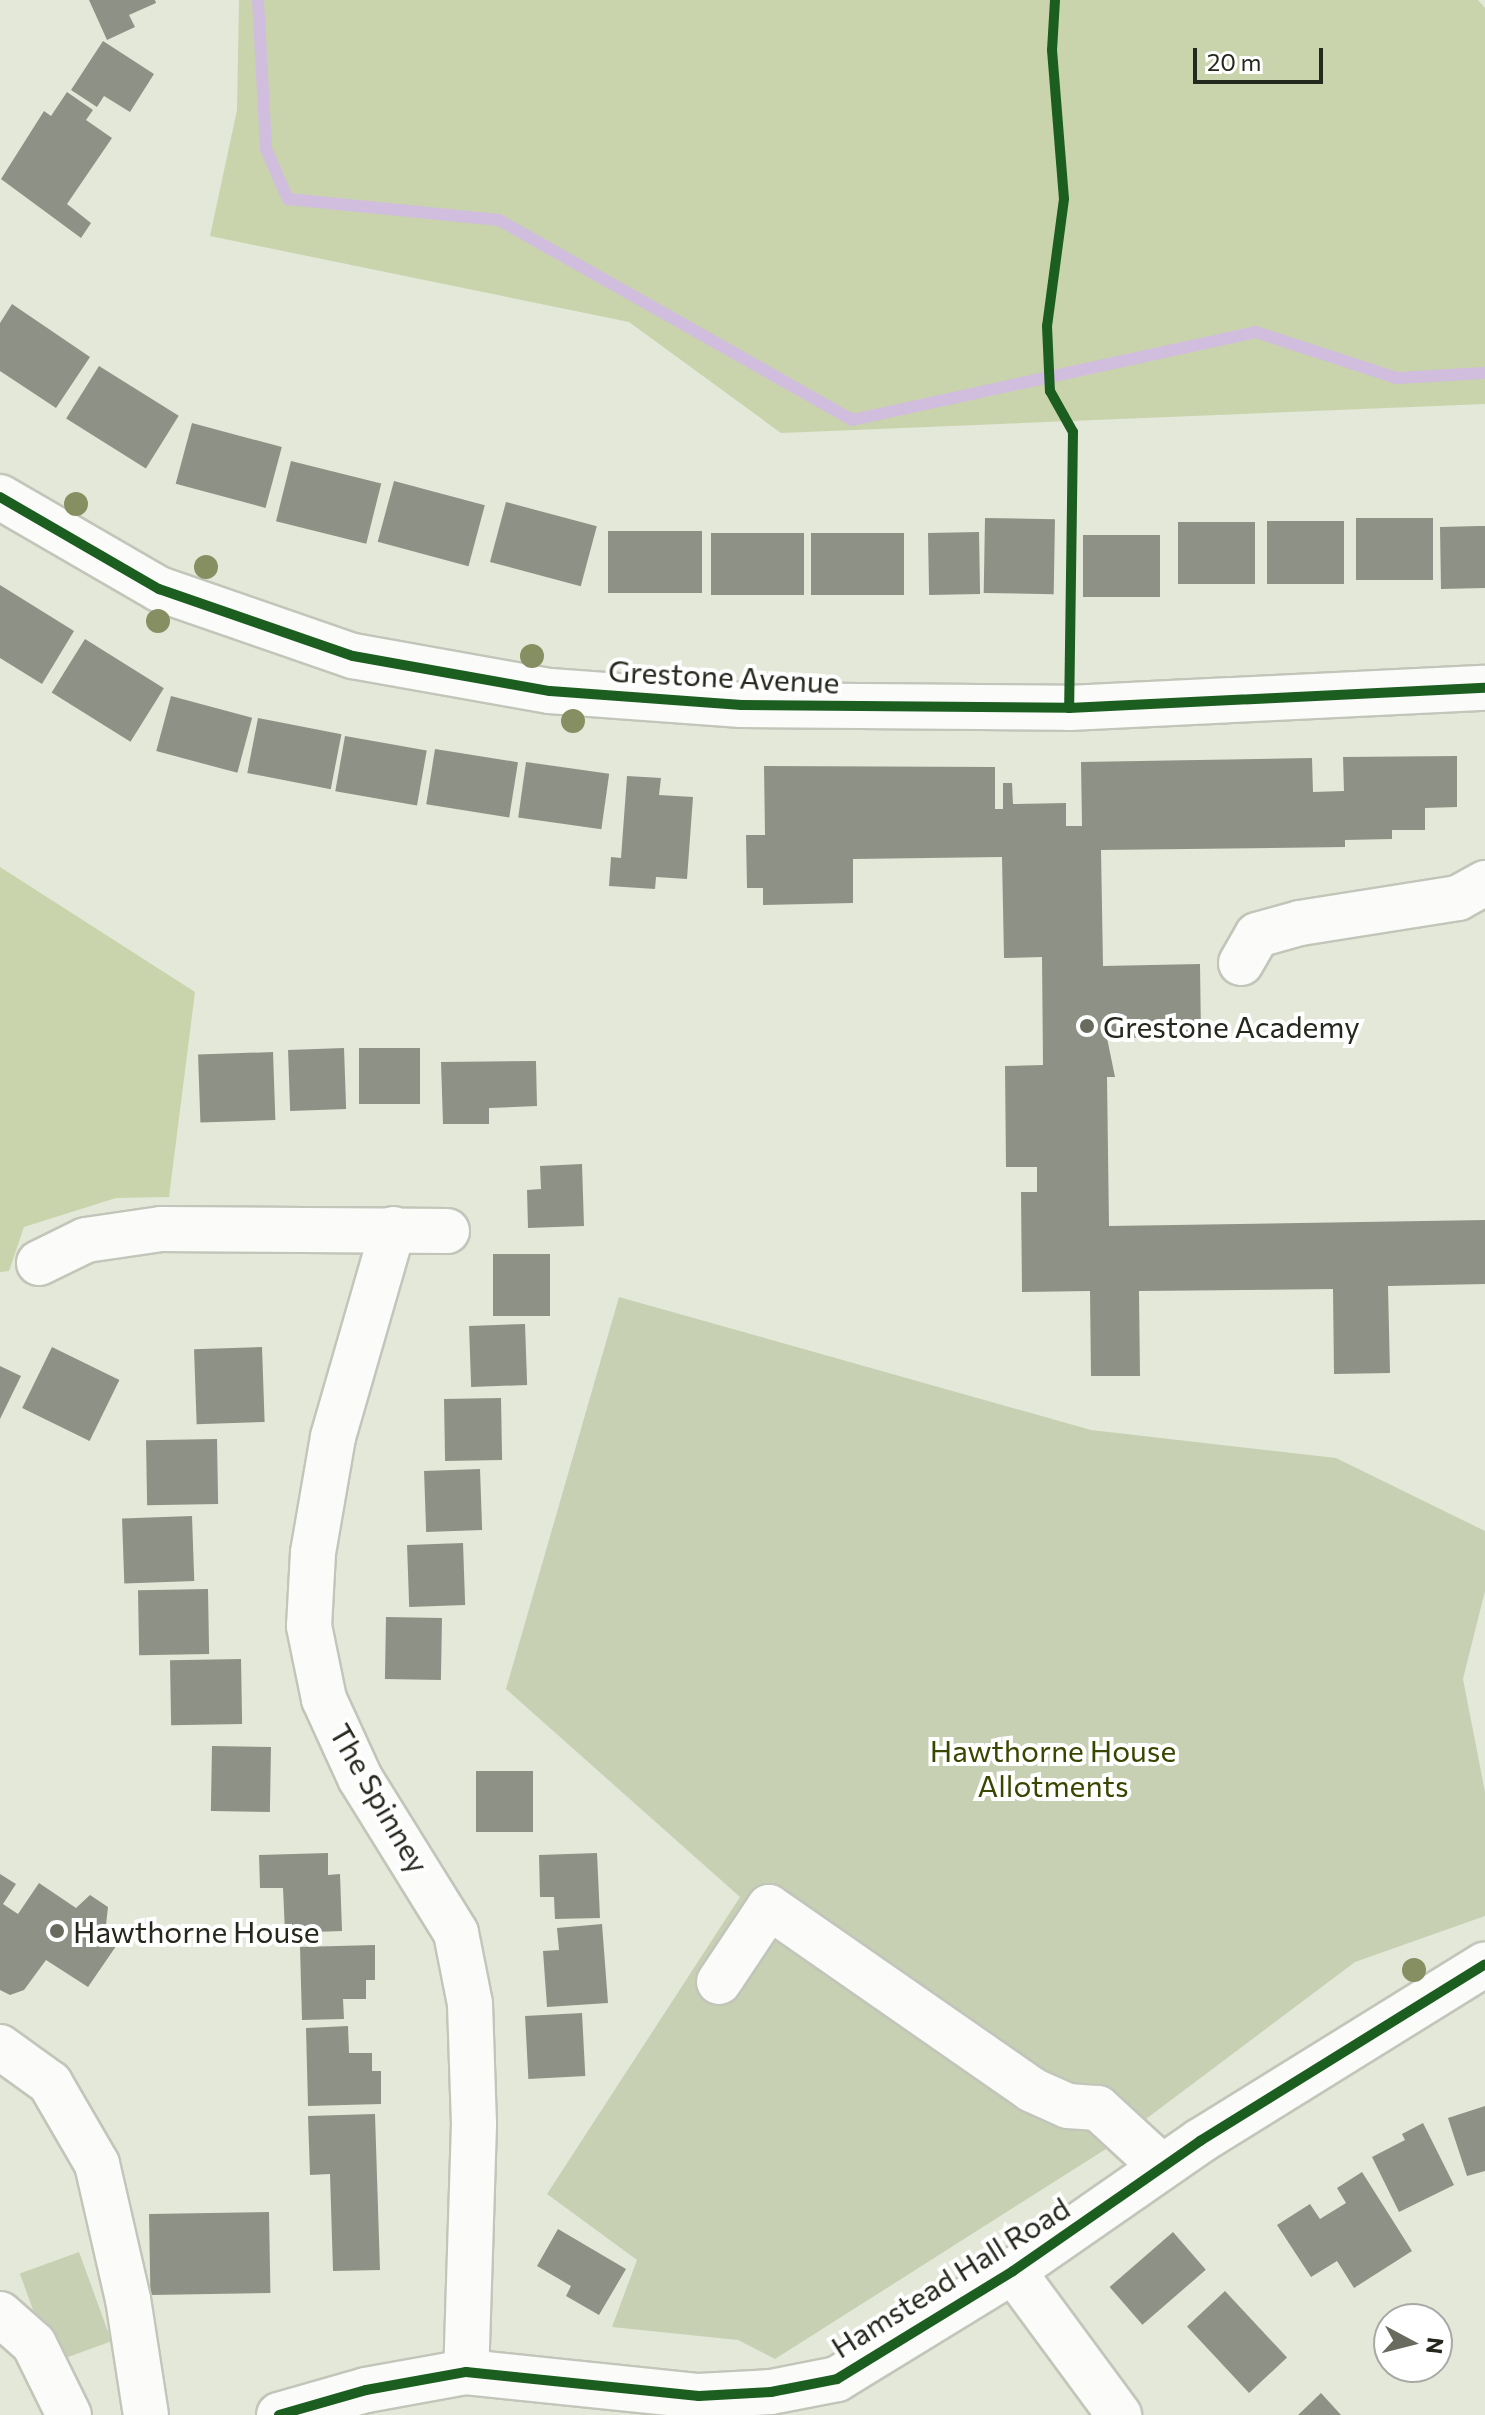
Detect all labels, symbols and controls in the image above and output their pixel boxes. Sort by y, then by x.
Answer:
scale bar [1197,32,1327,82]
text: 20 m [1207,47,1261,76]
street label: Grestone Avenue [607,652,841,700]
place label: Grestone Academy [1103,1008,1360,1044]
marker: Grestone Academy [1078,1017,1096,1035]
street label: The Spinney [323,1717,437,1879]
park label: Hawthorne House Allotments [930,1732,1176,1802]
place label: Hawthorne House [73,1913,320,1949]
marker: Hawthorne House [48,1922,66,1940]
street label: Hamstead Hall Road [824,2189,1076,2365]
north arrow [1373,2303,1453,2383]
text: N [1421,2336,1450,2356]

